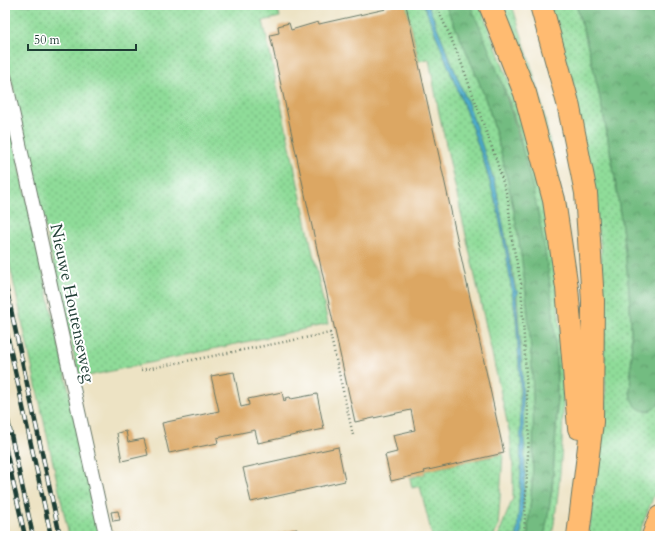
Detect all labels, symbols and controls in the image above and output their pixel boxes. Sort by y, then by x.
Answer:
scale bar [28,26,136,52]
text: 50 m [34,32,61,48]
street label: Nieuwe Houtenseweg [44,221,101,385]

